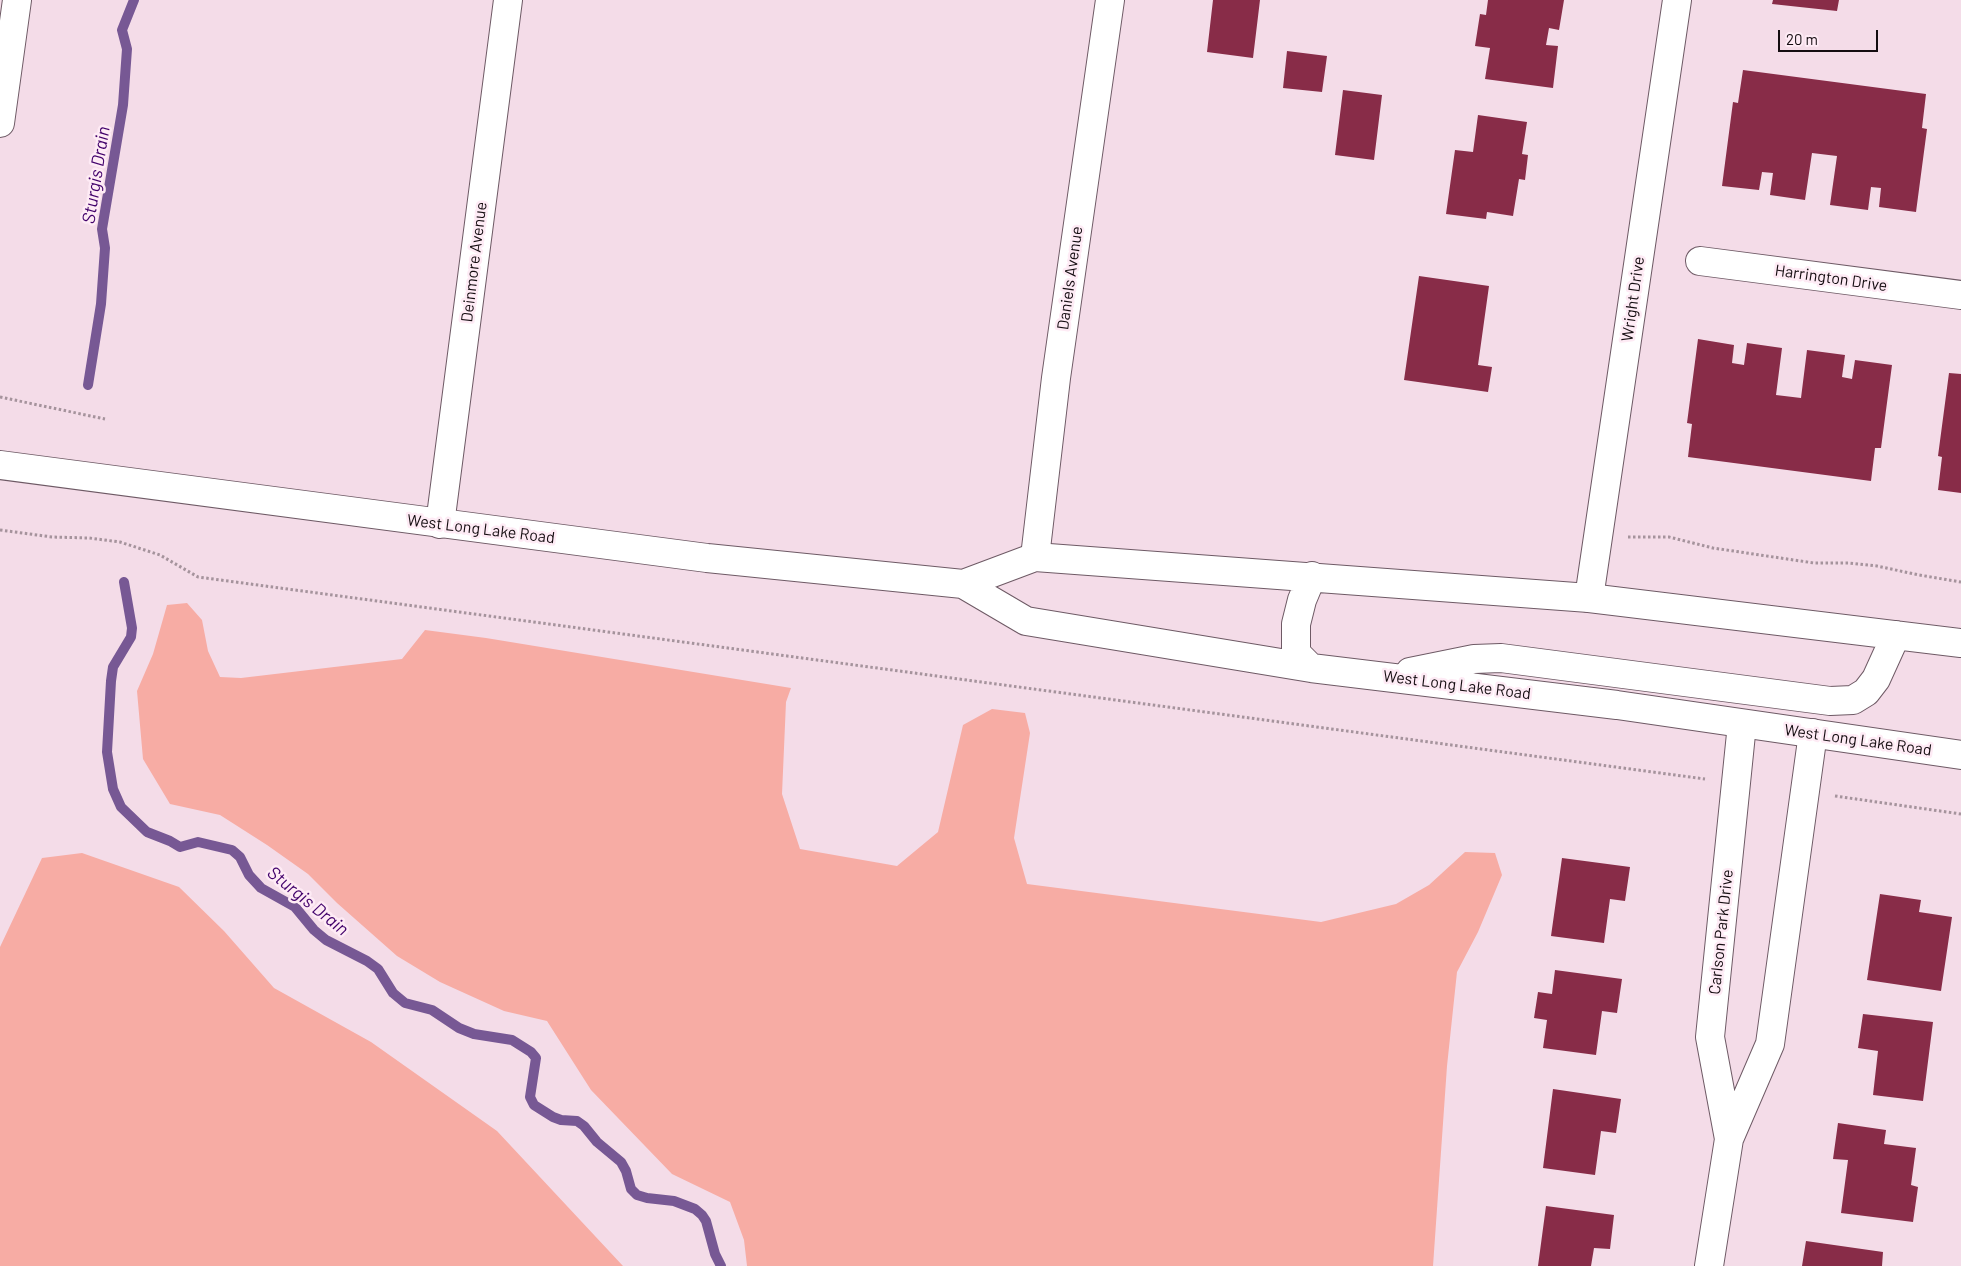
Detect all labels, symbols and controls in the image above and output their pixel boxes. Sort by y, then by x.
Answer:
scale bar [1781,20,1881,52]
text: 20 m [1786,30,1818,48]
water label: Sturgis Drain [78,125,114,225]
street label: Deinmore Avenue [457,201,491,323]
street label: Daniels Avenue [1053,225,1087,331]
street label: Wright Drive [1618,255,1648,343]
street label: Harrington Drive [1774,261,1888,295]
street label: West Long Lake Road [406,510,556,548]
street label: West Long Lake Road [1382,666,1532,704]
street label: West Long Lake Road [1783,720,1933,760]
water label: Sturgis Drain [263,862,353,940]
street label: Carlson Park Drive [1705,868,1737,996]

